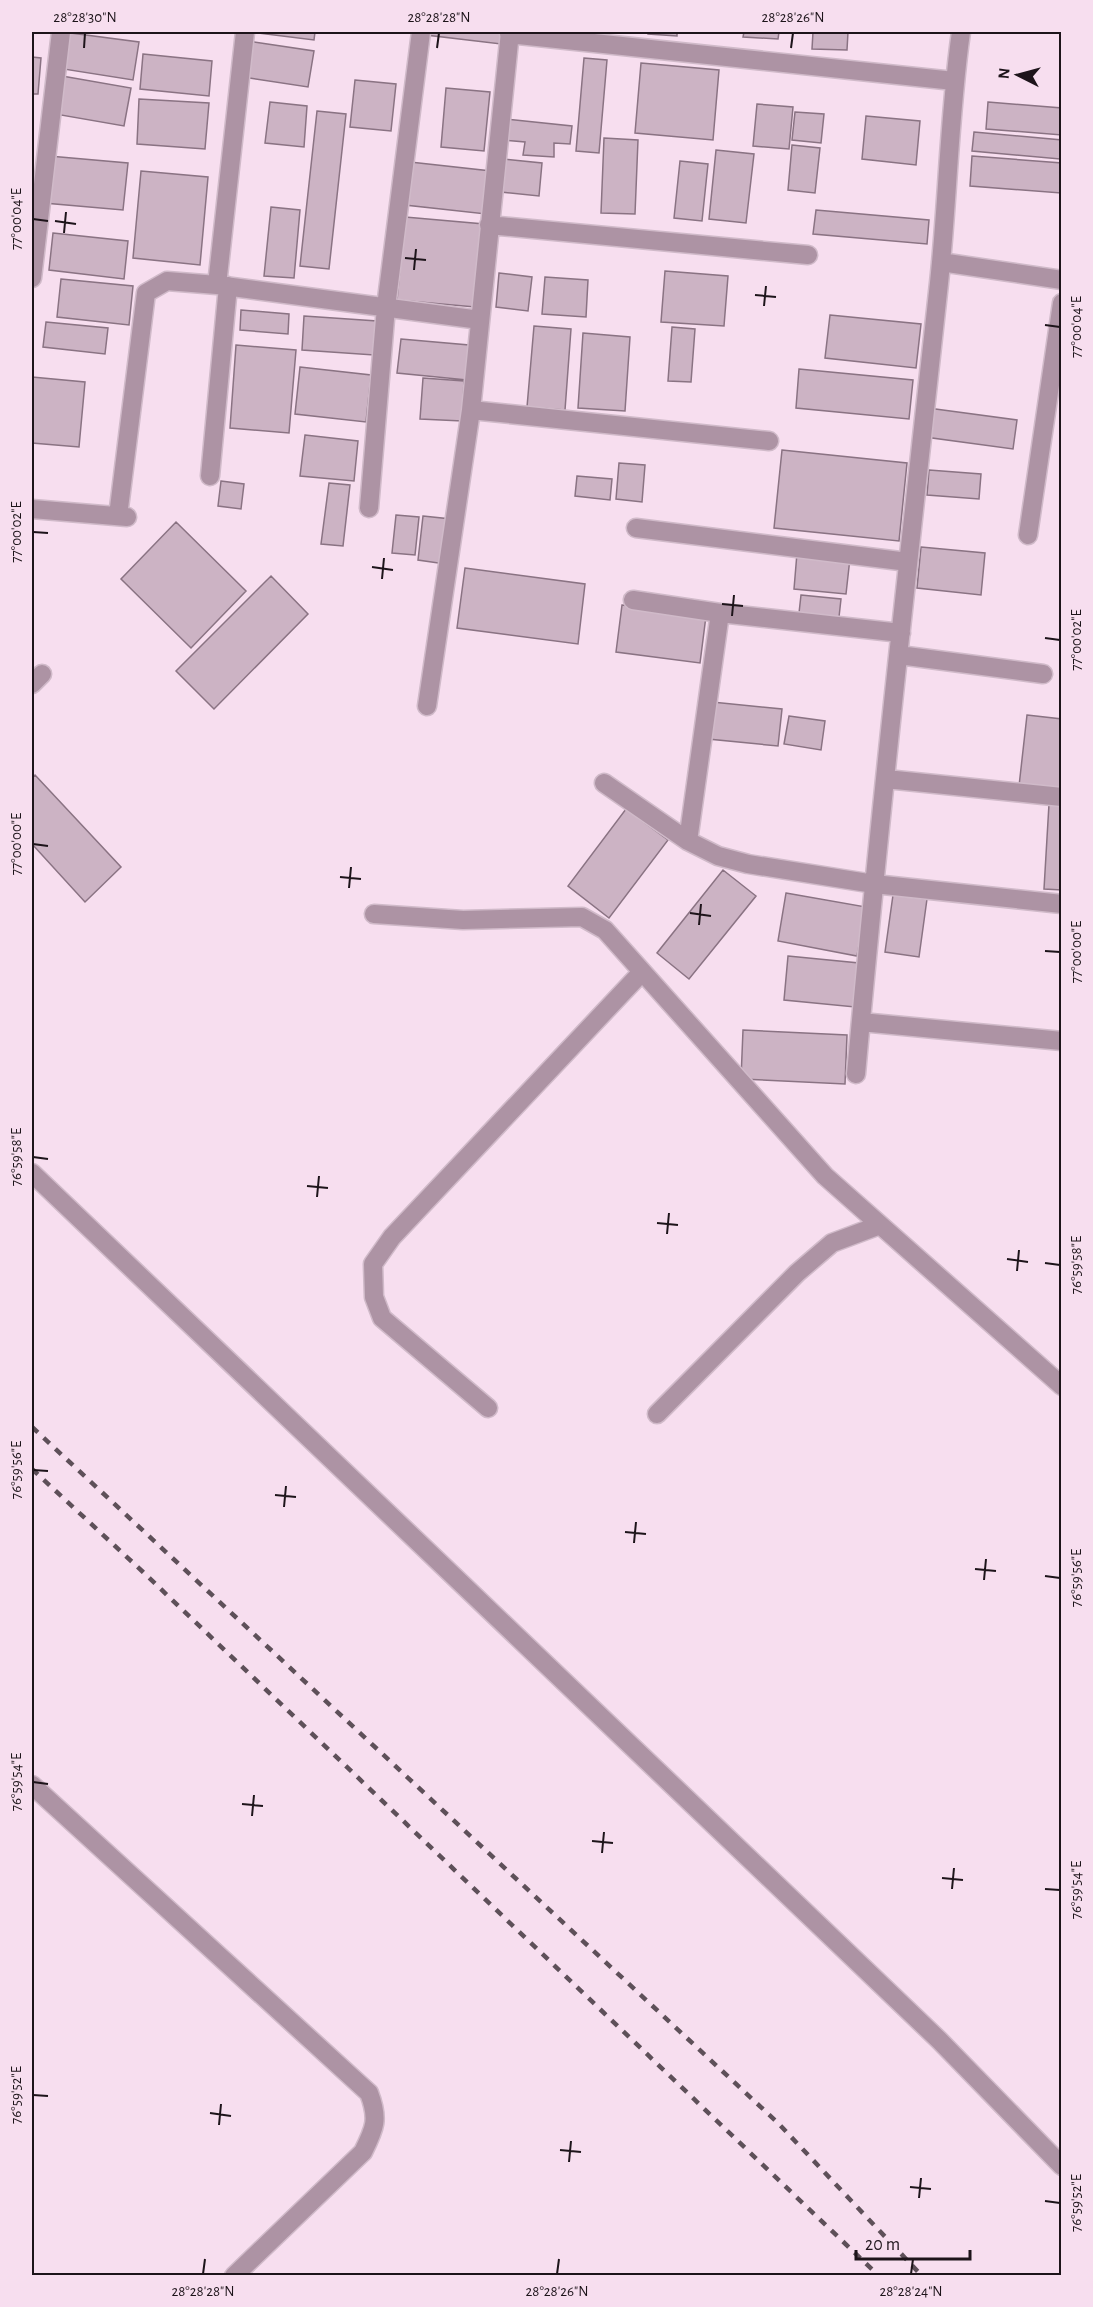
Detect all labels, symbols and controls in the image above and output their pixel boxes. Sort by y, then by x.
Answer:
text: 28°28'30"N [53,10,117,25]
text: 28°28'28"N [407,10,471,25]
text: 28°28'26"N [761,10,825,25]
north arrow [988,45,1048,105]
text: N [996,67,1013,80]
text: 77°00'04"E [9,188,24,250]
text: 77°00'04"E [1069,296,1084,358]
text: 77°00'02"E [9,501,24,563]
text: 77°00'02"E [1069,609,1084,671]
text: 77°00'00"E [9,813,24,875]
text: 77°00'00"E [1069,921,1084,983]
text: 76°59'58"E [9,1128,24,1186]
text: 76°59'58"E [1069,1236,1084,1294]
text: 76°59'56"E [9,1441,24,1499]
text: 76°59'56"E [1069,1549,1084,1607]
text: 76°59'54"E [9,1753,24,1811]
text: 76°59'54"E [1069,1861,1084,1919]
text: 76°59'52"E [9,2066,24,2124]
text: 76°59'52"E [1069,2174,1084,2232]
scale bar [856,2223,970,2261]
text: 20 m [865,2236,900,2254]
text: 28°28'28"N [171,2284,235,2299]
text: 28°28'26"N [525,2284,589,2299]
text: 28°28'24"N [879,2284,943,2299]

